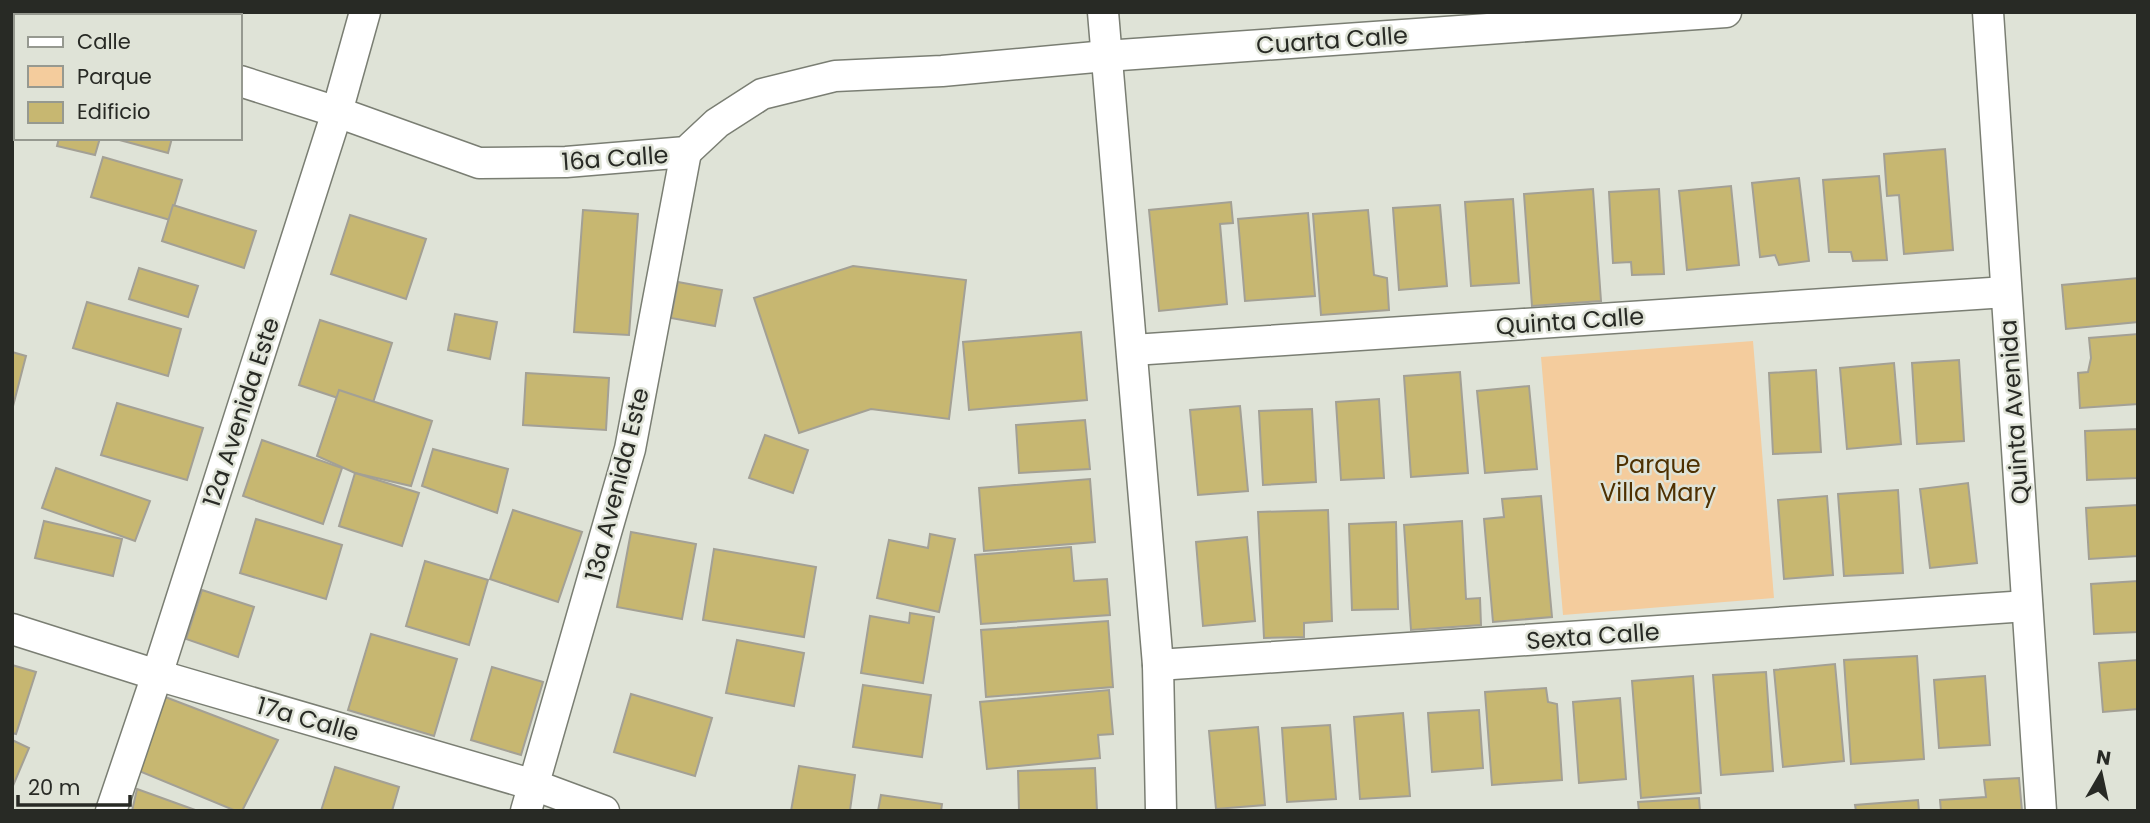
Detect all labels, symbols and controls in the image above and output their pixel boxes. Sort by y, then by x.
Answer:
legend [14,14,242,140]
street label: Cuarta Calle [1255,18,1409,62]
text: Calle [77,27,131,56]
text: Parque [77,62,152,91]
text: Edificio [77,97,151,126]
street label: 16a Calle [560,138,670,178]
street label: Quinta Calle [1495,299,1645,343]
street label: 12a Avenida Este [195,313,287,511]
street label: Quinta Avenida [1991,319,2037,505]
street label: 13a Avenida Este [577,384,657,584]
park label: Parque Villa Mary [1600,448,1716,509]
street label: Sexta Calle [1525,615,1661,657]
street label: 17a Calle [253,689,363,749]
north arrow [2066,739,2136,809]
text: N [2094,743,2113,772]
scale bar [18,764,130,808]
text: 20 m [28,773,81,802]

